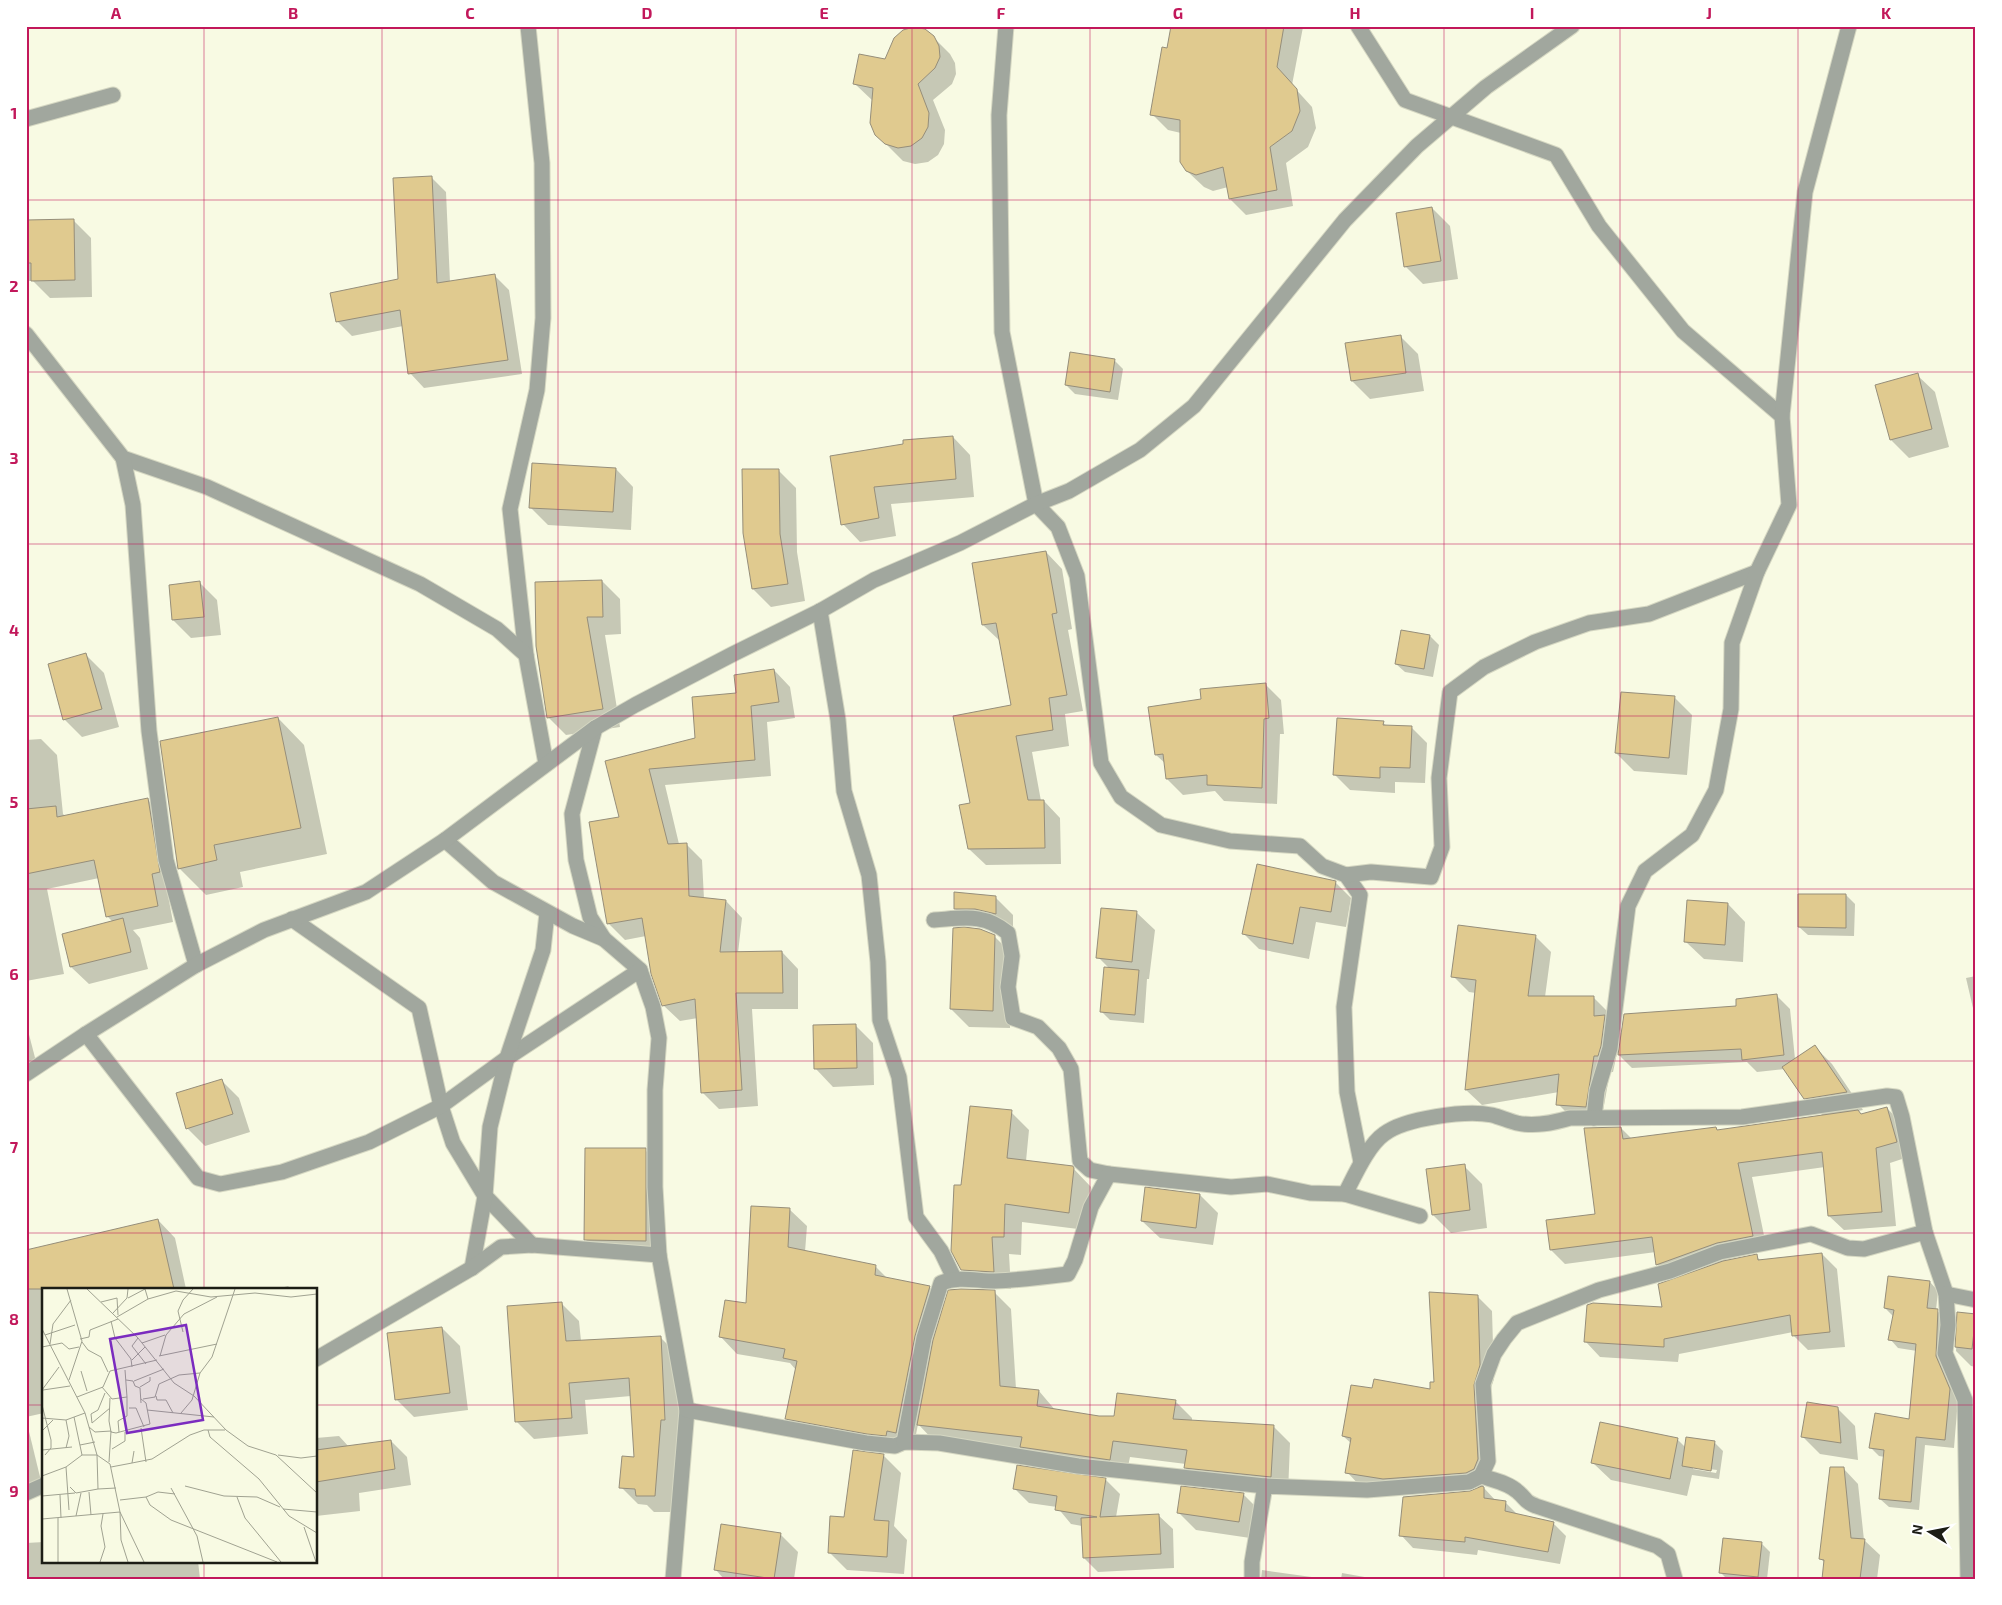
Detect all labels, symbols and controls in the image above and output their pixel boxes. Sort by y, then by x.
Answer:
text: A [111,3,122,22]
text: B [288,3,298,22]
text: C [465,3,475,22]
text: D [642,3,653,22]
text: E [819,3,829,22]
text: F [997,3,1006,22]
text: G [1173,3,1183,22]
text: H [1349,3,1361,22]
text: I [1530,3,1534,22]
text: J [1706,3,1712,22]
text: K [1881,3,1892,22]
text: 1 [11,103,17,122]
text: 2 [9,276,19,295]
text: 3 [9,448,19,467]
text: 4 [9,620,19,639]
text: 5 [10,792,19,811]
text: 6 [9,964,19,983]
text: 7 [10,1137,19,1156]
inset map [42,1288,318,1562]
text: 8 [9,1309,19,1328]
text: 9 [9,1481,19,1500]
north arrow [1904,1508,1954,1558]
text: N [1907,1523,1926,1536]

